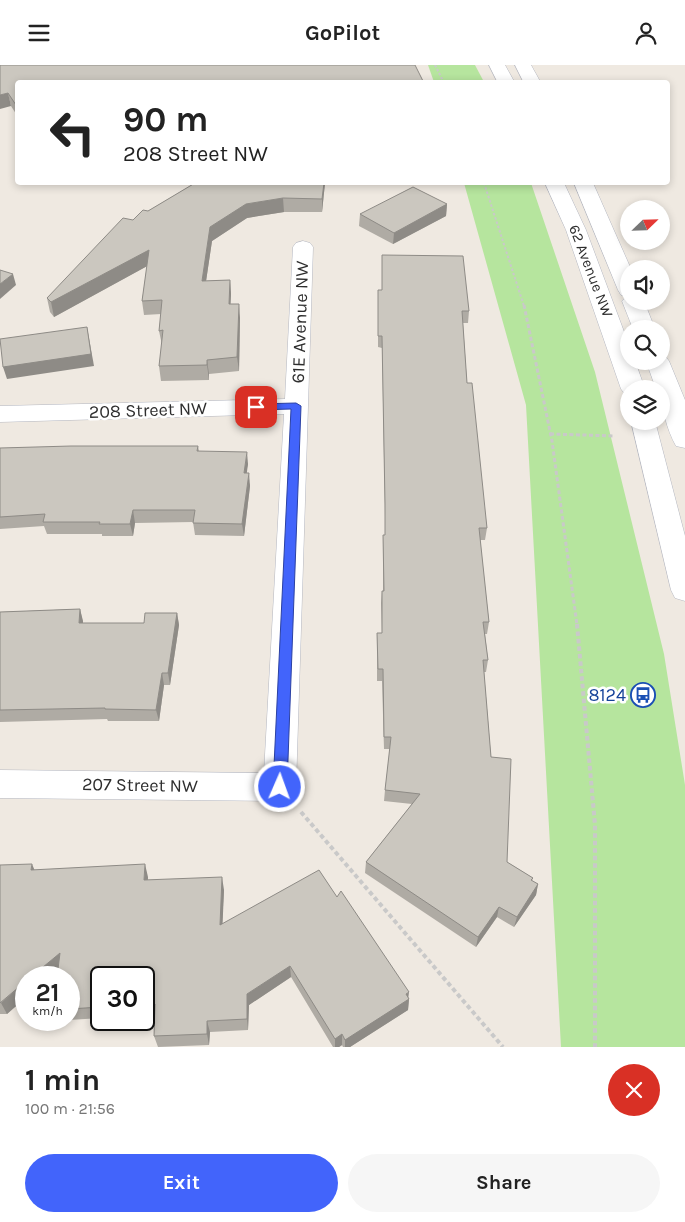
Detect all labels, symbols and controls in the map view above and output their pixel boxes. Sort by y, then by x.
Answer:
icon: menu [25,19,53,47]
icon: person [632,19,660,47]
text: GoPilot [305,20,380,46]
text: 90 m [123,99,209,140]
icon: left [40,100,105,165]
text: 208 Street NW [123,141,268,167]
north arrow [620,200,670,250]
map controls [620,200,670,430]
street label: 62 Avenue NW [565,222,617,320]
street label: 61E Avenue NW [287,260,313,384]
button: sound [620,260,670,310]
button: search [620,320,670,370]
button: layers [620,380,670,430]
pin [235,386,277,428]
icon: arrive [242,393,270,421]
street label: 208 Street NW [88,397,208,423]
bus stop icon: 8124 [630,682,656,708]
place label: 8124 [589,684,626,706]
position arrow [253,760,305,812]
street label: 207 Street NW [82,773,198,797]
speed limit sign: 30 [90,966,155,1031]
text: 21 [35,978,60,1007]
text: km/h [32,1004,63,1018]
text: 1 min [25,1062,100,1098]
button: close [608,1064,660,1116]
text: 100 m · 21:56 [25,1099,115,1118]
button: Exit [25,1154,338,1212]
button: Share [348,1154,660,1212]

